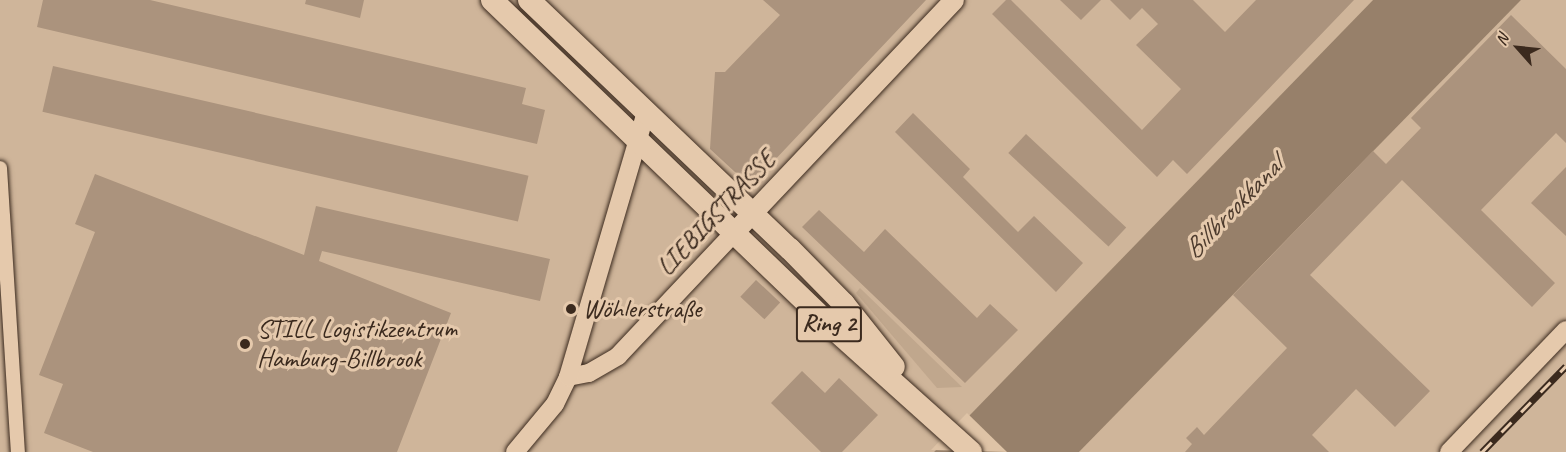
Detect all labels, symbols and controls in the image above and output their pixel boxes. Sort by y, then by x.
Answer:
north arrow [1488,18,1548,78]
text: N [1491,31,1513,49]
street label: LIEBIGSTRASSE [650,144,782,282]
water label: Billbrookkanal [1177,151,1289,265]
place label: Wöhlerstraße [583,293,701,325]
marker: Wöhlerstraße [564,302,578,316]
road number: Ring 2 [794,303,864,345]
place label: STILL Logistikzentrum Hamburg-Billbrook [257,313,457,374]
marker: STILL Logistikzentrum Hamburg-Billbrook [238,337,252,351]

